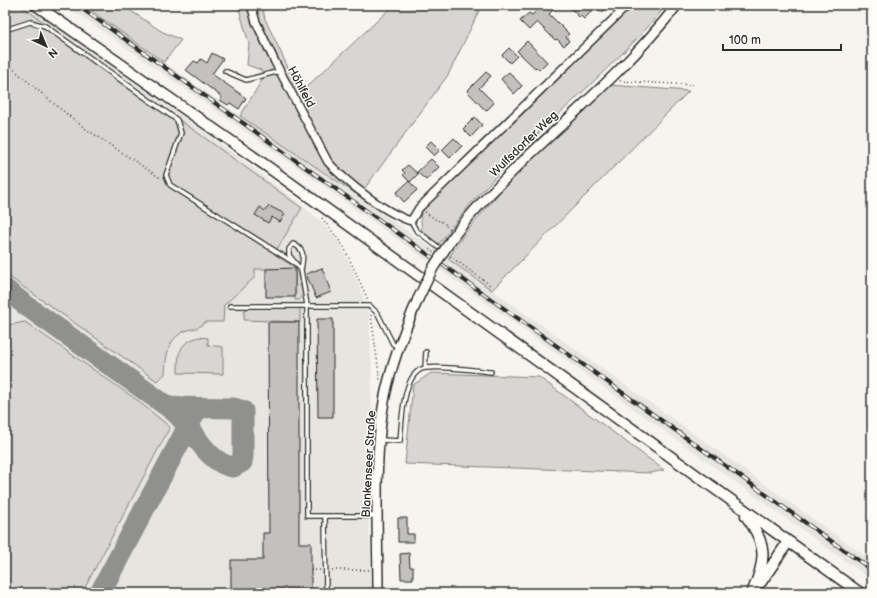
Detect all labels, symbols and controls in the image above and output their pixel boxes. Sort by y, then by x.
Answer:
north arrow [26,26,66,66]
scale bar [723,26,841,52]
text: 100 m [729,33,761,48]
text: N [45,45,60,60]
street label: Höhlfeld [284,64,318,110]
street label: Wulfsdorfer Weg [487,108,561,180]
street label: Blankenseer Straße [359,410,379,518]

